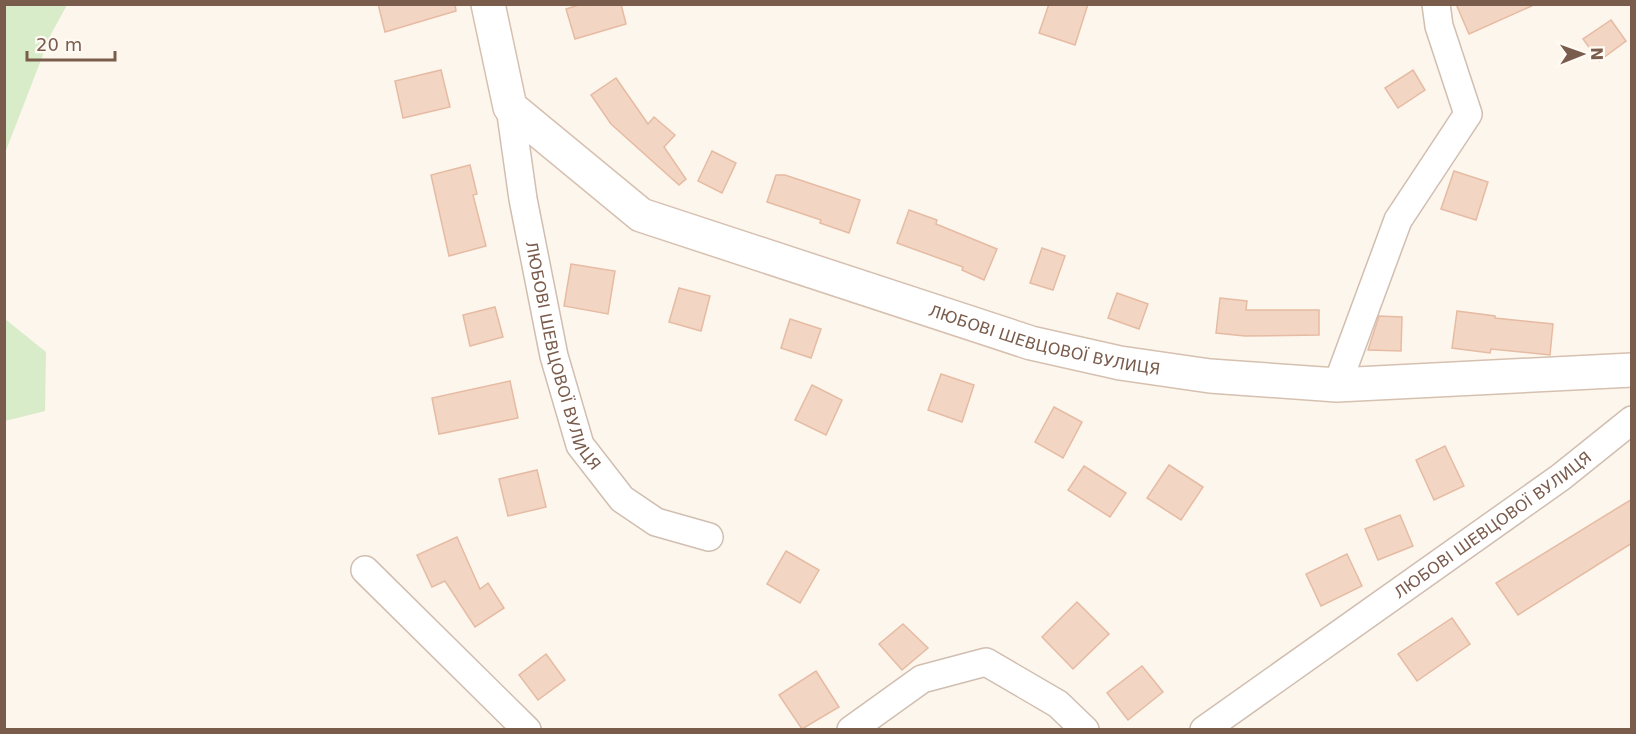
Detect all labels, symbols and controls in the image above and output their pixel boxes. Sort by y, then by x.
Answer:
scale bar [27,24,116,62]
north arrow [1552,24,1612,84]
text: 20 m [36,34,82,55]
text: N [1587,47,1606,61]
street label: ЛЮБОВІ ШЕВЦОВОЇ ВУЛИЦЯ [521,239,605,474]
street label: ЛЮБОВІ ШЕВЦОВОЇ ВУЛИЦЯ [926,301,1161,379]
street label: ЛЮБОВІ ШЕВЦОВОЇ ВУЛИЦЯ [1390,448,1595,602]

